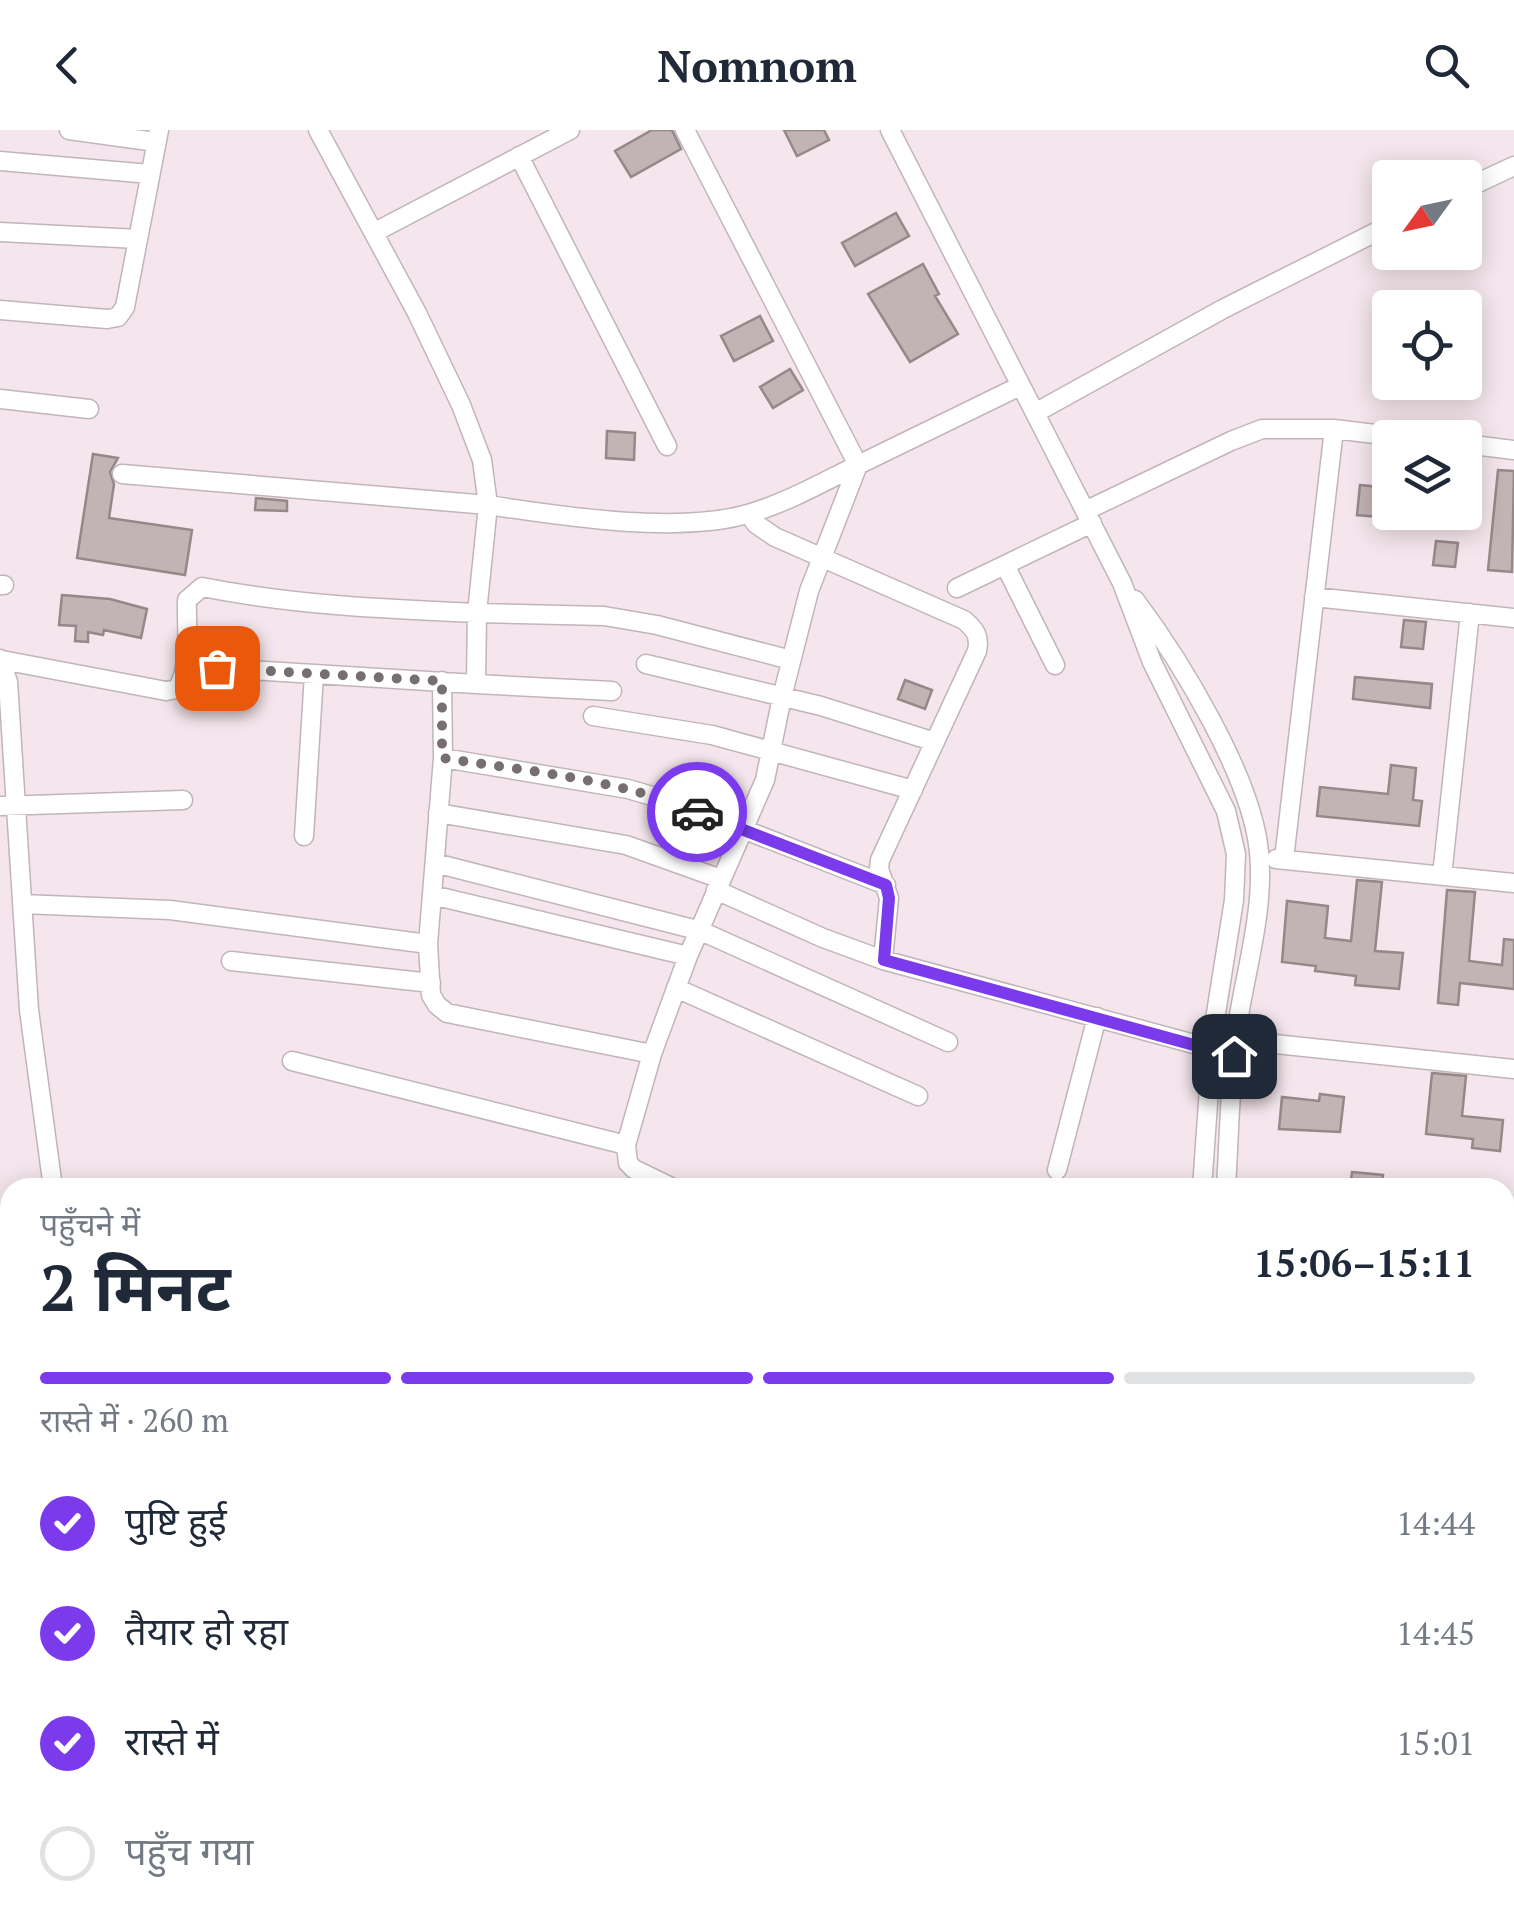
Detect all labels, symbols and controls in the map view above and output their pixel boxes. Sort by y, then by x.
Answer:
text: Nomnom [657,35,857,95]
icon: back [40,38,95,93]
icon: search [1419,38,1474,93]
north arrow [1372,160,1482,270]
map controls [1372,160,1482,530]
button: locate [1372,290,1482,400]
button: layers [1372,420,1482,530]
pin [175,626,260,711]
icon: bag [190,641,245,696]
courier [647,762,747,862]
icon: car [670,785,725,840]
pin [1192,1014,1277,1099]
icon: home [1207,1029,1262,1084]
text: पहुँचने में [40,1203,140,1245]
text: 15:06–15:11 [1253,1238,1475,1288]
text: 2 मिनट [40,1243,231,1330]
text: रास्ते में · 260 m [40,1399,229,1441]
icon: check [40,1496,95,1551]
text: पुष्टि हुई [125,1496,227,1546]
text: 14:44 [1396,1502,1475,1544]
icon: check [40,1606,95,1661]
text: तैयार हो रहा [125,1606,288,1656]
text: 14:45 [1396,1612,1475,1654]
icon: check [40,1716,95,1771]
text: रास्ते में [125,1716,219,1766]
text: 15:01 [1396,1722,1475,1764]
text: पहुँच गया [125,1826,253,1876]

